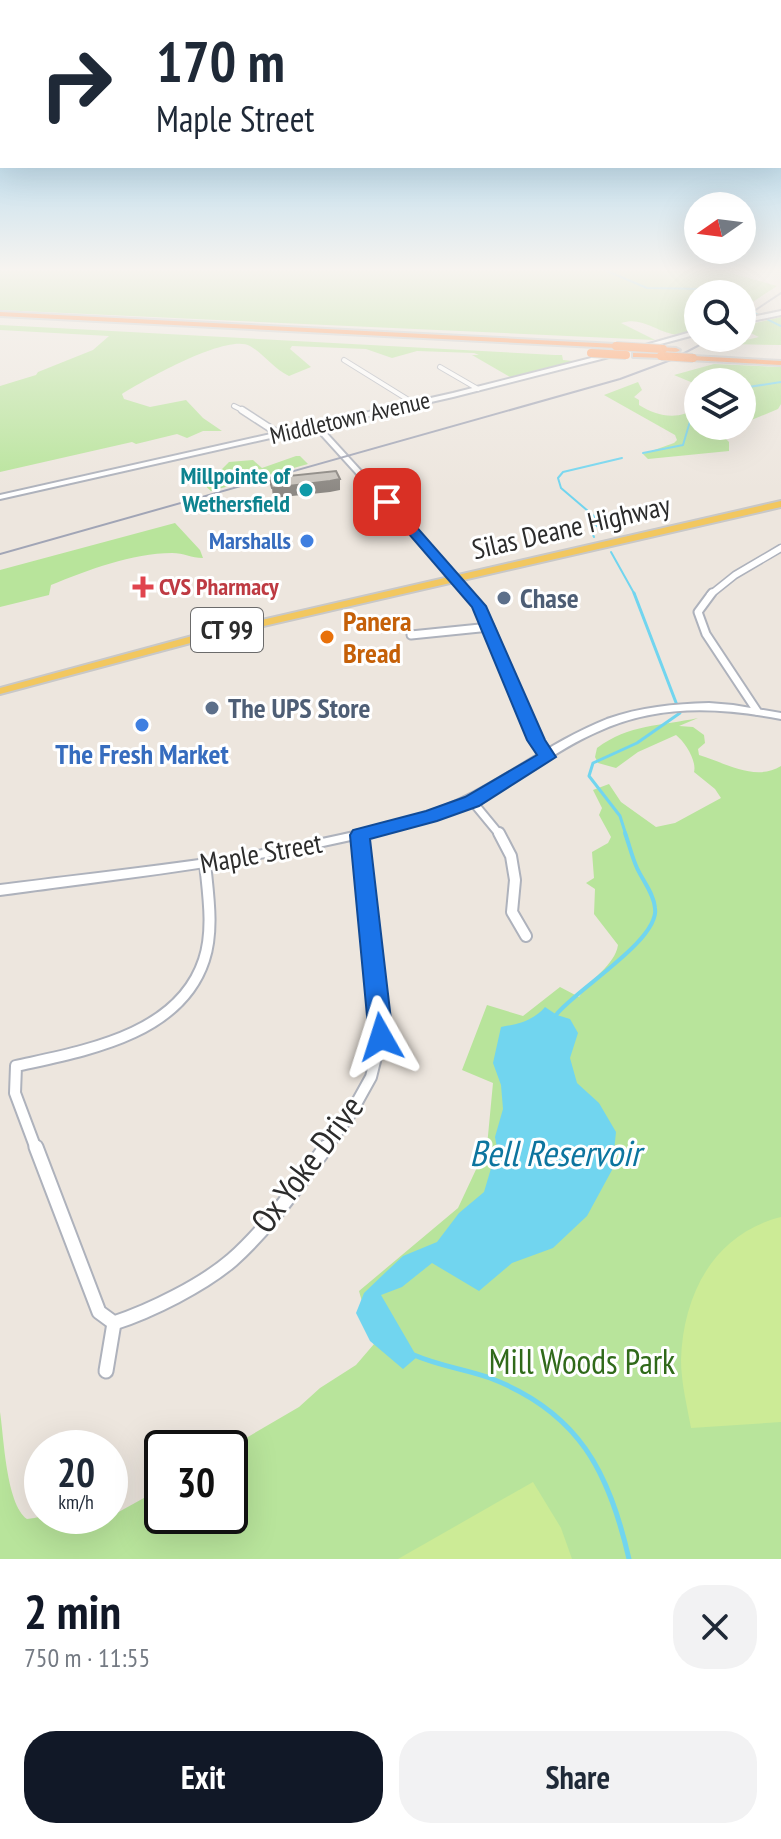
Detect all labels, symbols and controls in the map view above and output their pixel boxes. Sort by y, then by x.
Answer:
text: 170 m [156,25,285,97]
icon: right [24,32,128,136]
text: Maple Street [156,95,314,142]
north arrow [684,192,756,264]
map controls [684,192,756,440]
button: search [684,280,756,352]
button: layers [684,368,756,440]
street label: Middletown Avenue [267,384,433,451]
place label: Millpointe of Wethersfield [180,460,292,519]
pin [353,468,421,536]
icon: arrive [365,480,409,524]
marker: Millpointe of Wethersfield [297,481,315,499]
street label: Silas Deane Highway [468,486,674,567]
place label: Marshalls [209,525,291,556]
marker: Marshalls [298,532,316,550]
place label: CVS Pharmacy [159,571,279,602]
marker: CVS Pharmacy [134,578,152,596]
place label: Chase [520,579,579,616]
marker: Chase [495,589,513,607]
place label: Panera Bread [343,602,412,671]
road number: CT 99 [191,608,263,652]
marker: Panera Bread [318,628,336,646]
place label: The UPS Store [228,689,370,726]
marker: The UPS Store [203,699,221,717]
marker: The Fresh Market [133,716,151,734]
place label: The Fresh Market [55,735,229,772]
street label: Maple Street [197,824,325,881]
position arrow [339,995,423,1079]
street label: Ox Yoke Drive [240,1086,372,1241]
water label: Bell Reservoir [469,1129,646,1176]
park label: Mill Woods Park [489,1339,675,1383]
speed limit sign: 30 [144,1430,248,1534]
text: 20 [57,1446,95,1498]
text: km/h [58,1489,94,1515]
text: 2 min [24,1580,121,1642]
button: close [673,1585,757,1669]
text: 750 m · 11:55 [24,1641,150,1674]
button: Exit [24,1731,383,1823]
button: Share [399,1731,757,1823]

